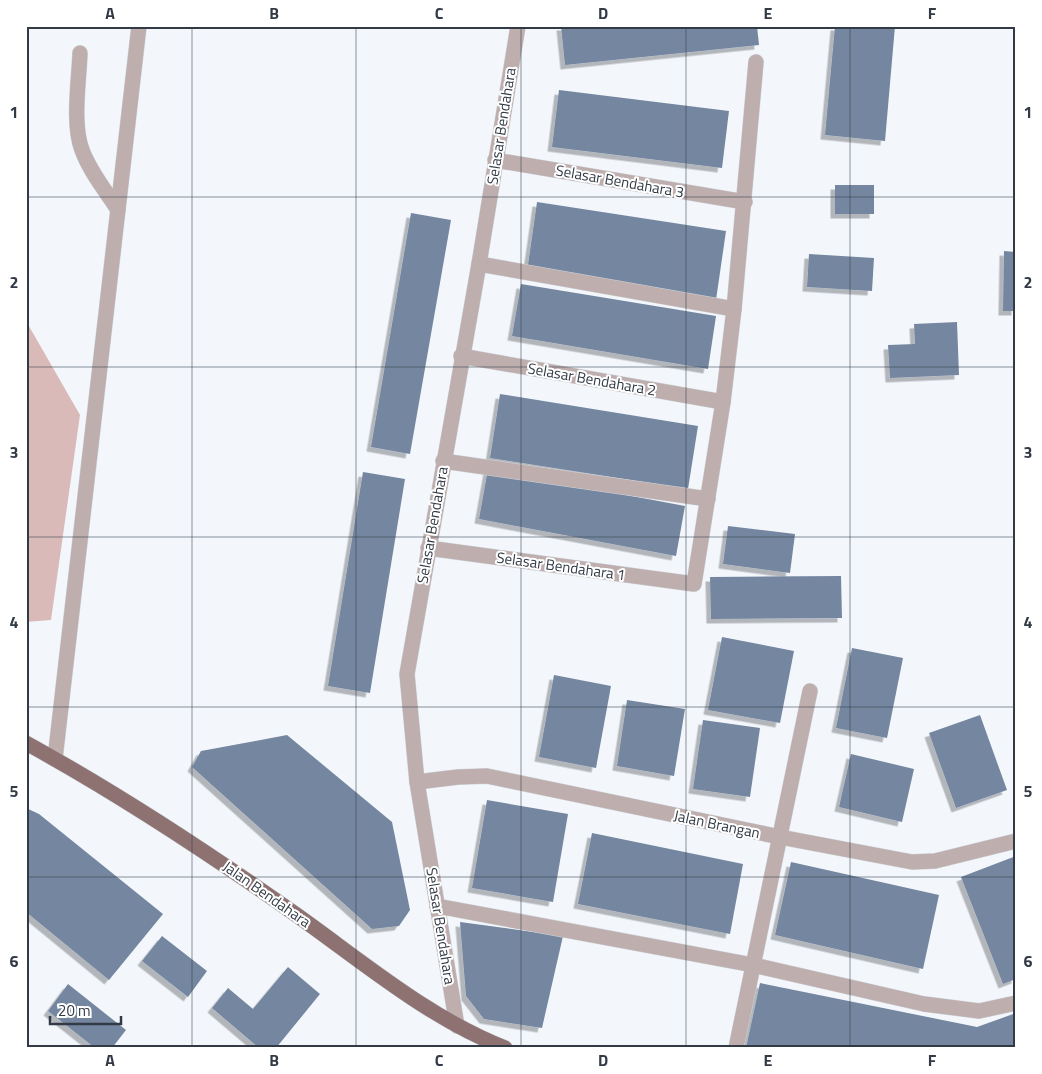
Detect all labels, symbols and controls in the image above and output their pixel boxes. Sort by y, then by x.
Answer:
text: A [105,1,115,25]
text: B [269,1,279,25]
text: C [435,1,444,25]
text: D [598,1,608,25]
text: E [764,1,773,25]
text: F [928,1,937,25]
street label: Selasar Bendahara [480,65,522,186]
text: 1 [10,100,18,124]
text: 1 [1024,100,1032,124]
street label: Selasar Bendahara 3 [554,158,686,204]
text: 2 [10,270,18,294]
text: 2 [1024,270,1032,294]
street label: Selasar Bendahara 2 [526,356,658,402]
text: 3 [10,440,18,464]
text: 3 [1024,440,1032,464]
street label: Selasar Bendahara [410,464,454,585]
street label: Selasar Bendahara 1 [495,546,627,586]
text: 4 [10,610,19,634]
text: 4 [1024,610,1033,634]
text: 5 [10,779,19,803]
text: 5 [1024,779,1033,803]
street label: Jalan Brangan [672,804,762,844]
street label: Jalan Bendahara [218,855,316,933]
street label: Selasar Bendahara [420,866,462,987]
text: 6 [10,949,19,973]
text: 6 [1024,949,1033,973]
scale bar [50,994,121,1026]
text: 20 m [58,999,91,1022]
text: A [105,1048,115,1072]
text: B [269,1048,279,1072]
text: C [435,1048,444,1072]
text: D [598,1048,608,1072]
text: E [764,1048,773,1072]
text: F [928,1048,937,1072]

